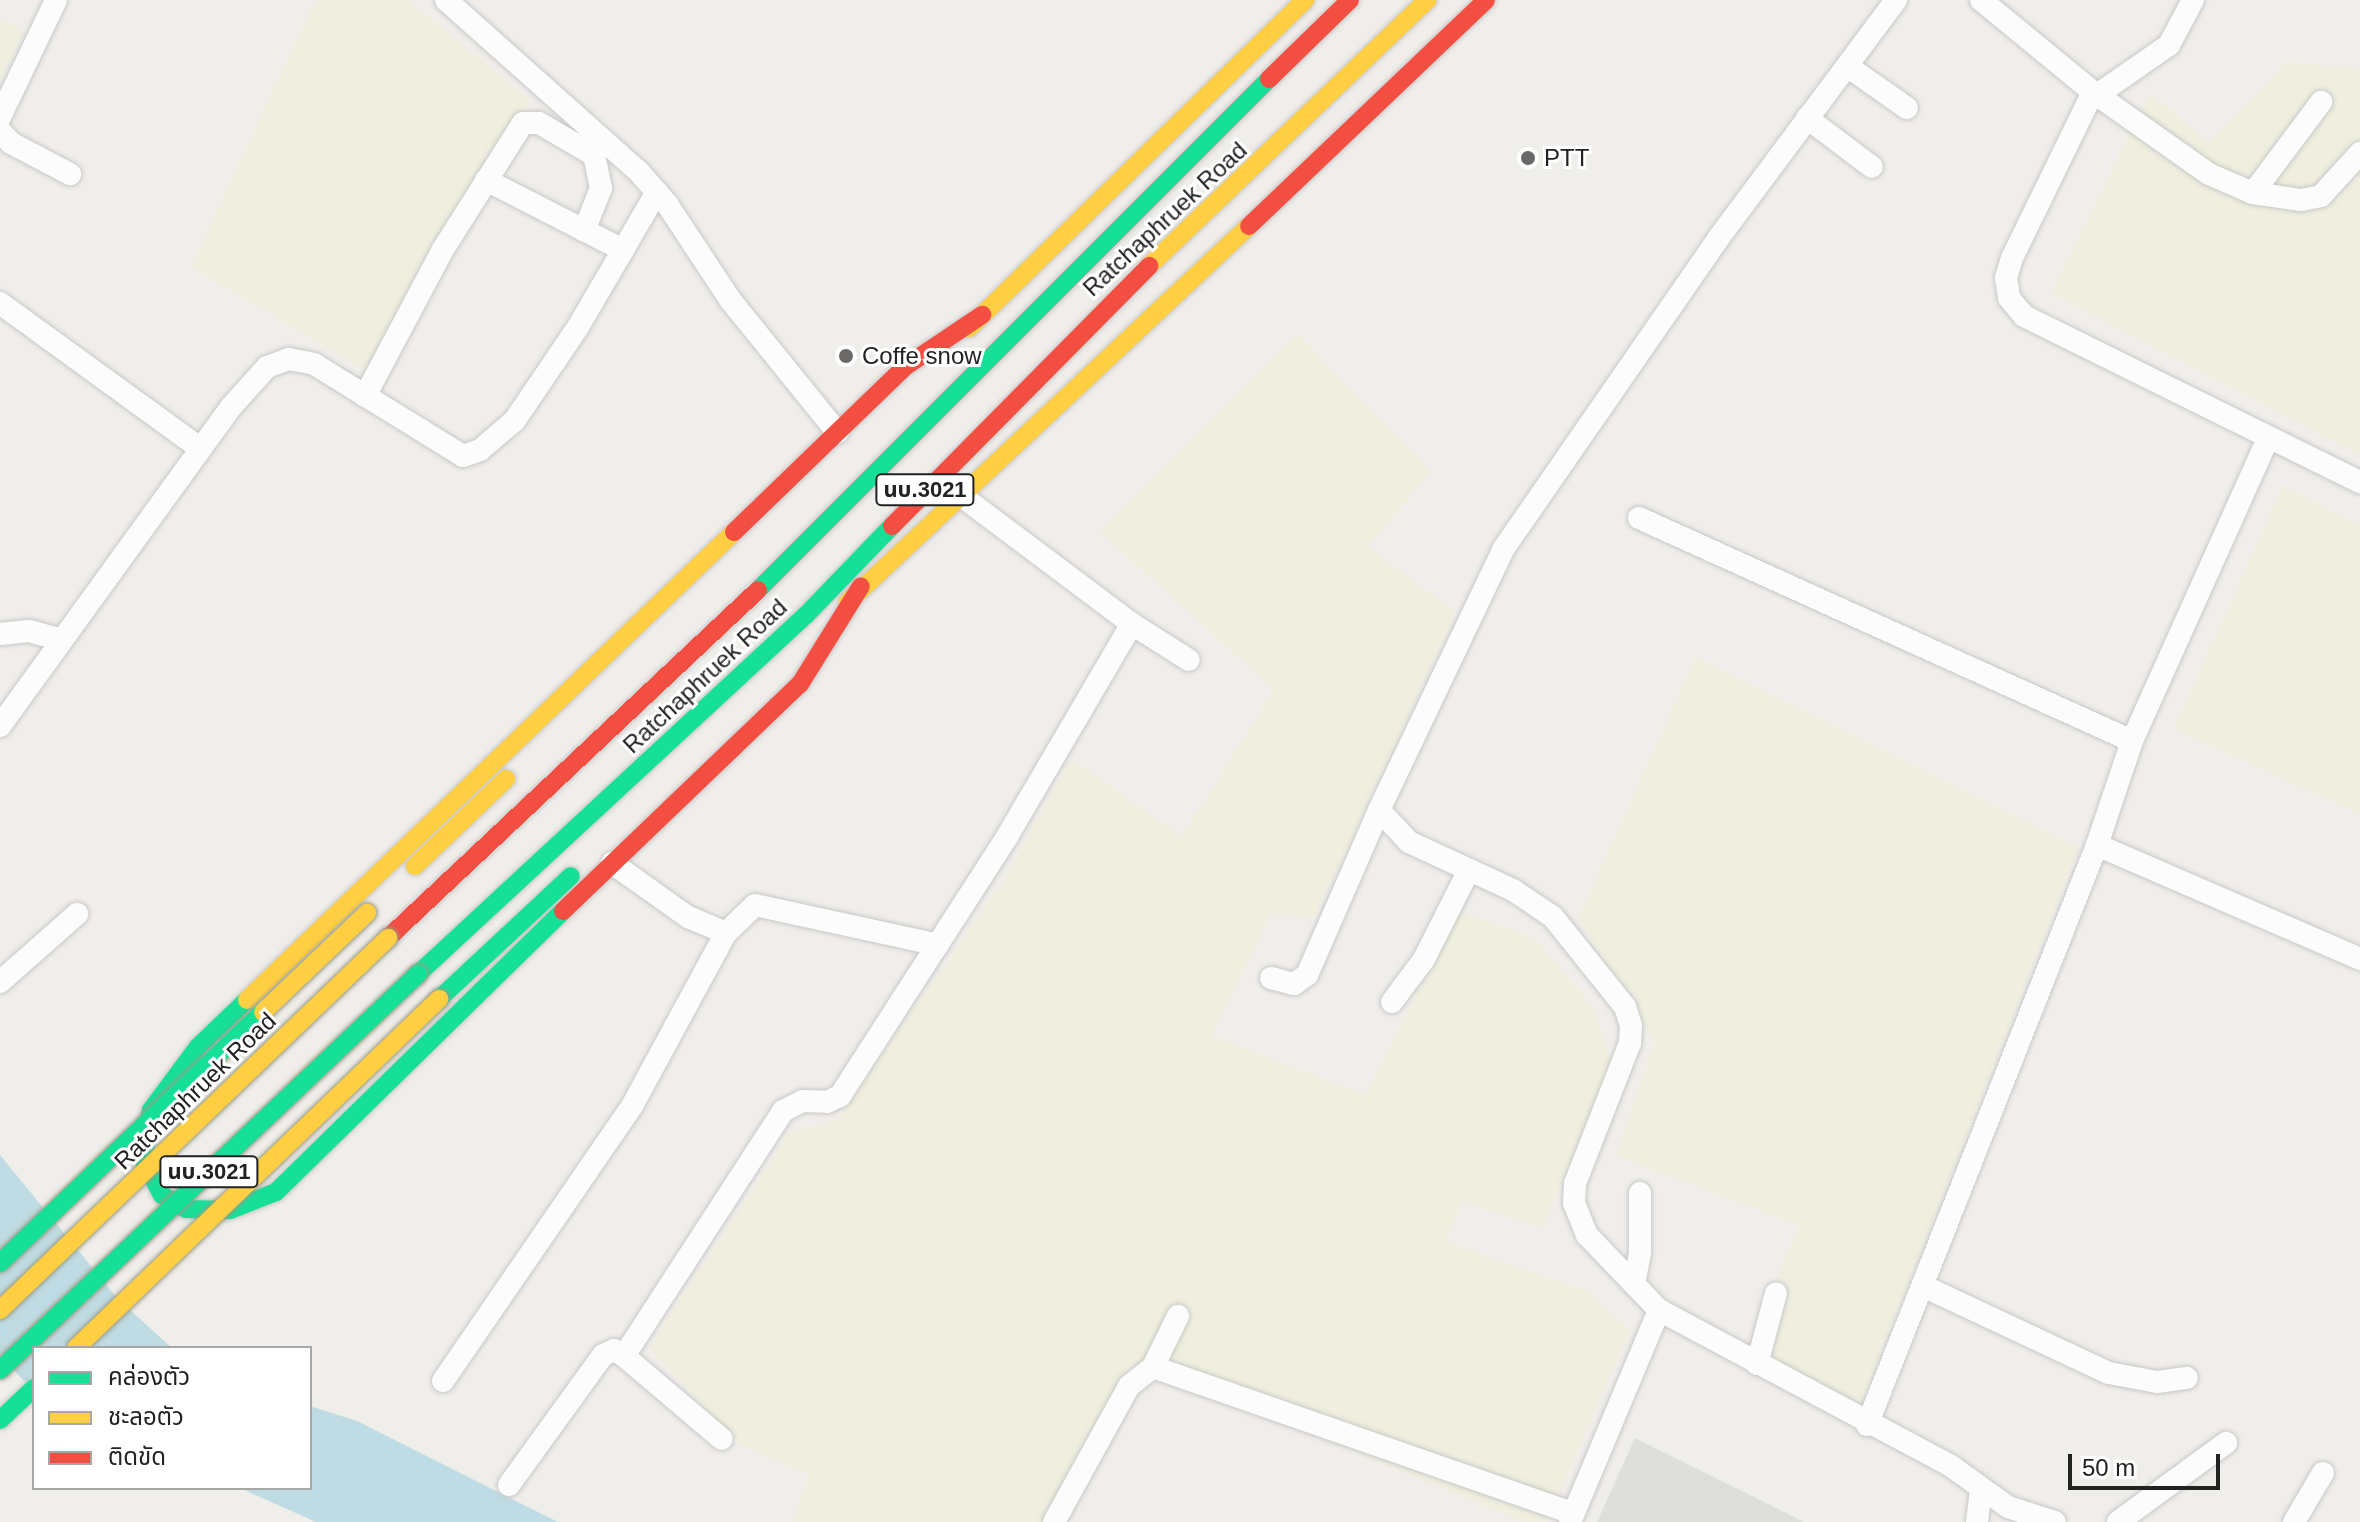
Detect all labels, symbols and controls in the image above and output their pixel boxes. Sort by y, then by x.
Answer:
street label: Ratchaphruek Road [1077,136,1253,302]
place label: PTT [1544,144,1589,172]
marker: PTT [1519,149,1537,167]
place label: Coffe snow [862,342,982,370]
marker: Coffe snow [837,347,855,365]
road number: นบ.3021 [875,472,975,508]
street label: Ratchaphruek Road [617,593,793,759]
street label: Ratchaphruek Road [108,1006,282,1176]
road number: นบ.3021 [159,1154,259,1190]
legend [32,1346,312,1490]
text: คล่องตัว [108,1363,190,1390]
text: ชะลอตัว [108,1403,184,1430]
scale bar [2072,1438,2224,1488]
text: ติดขัด [108,1443,166,1470]
text: 50 m [2082,1454,2135,1481]

